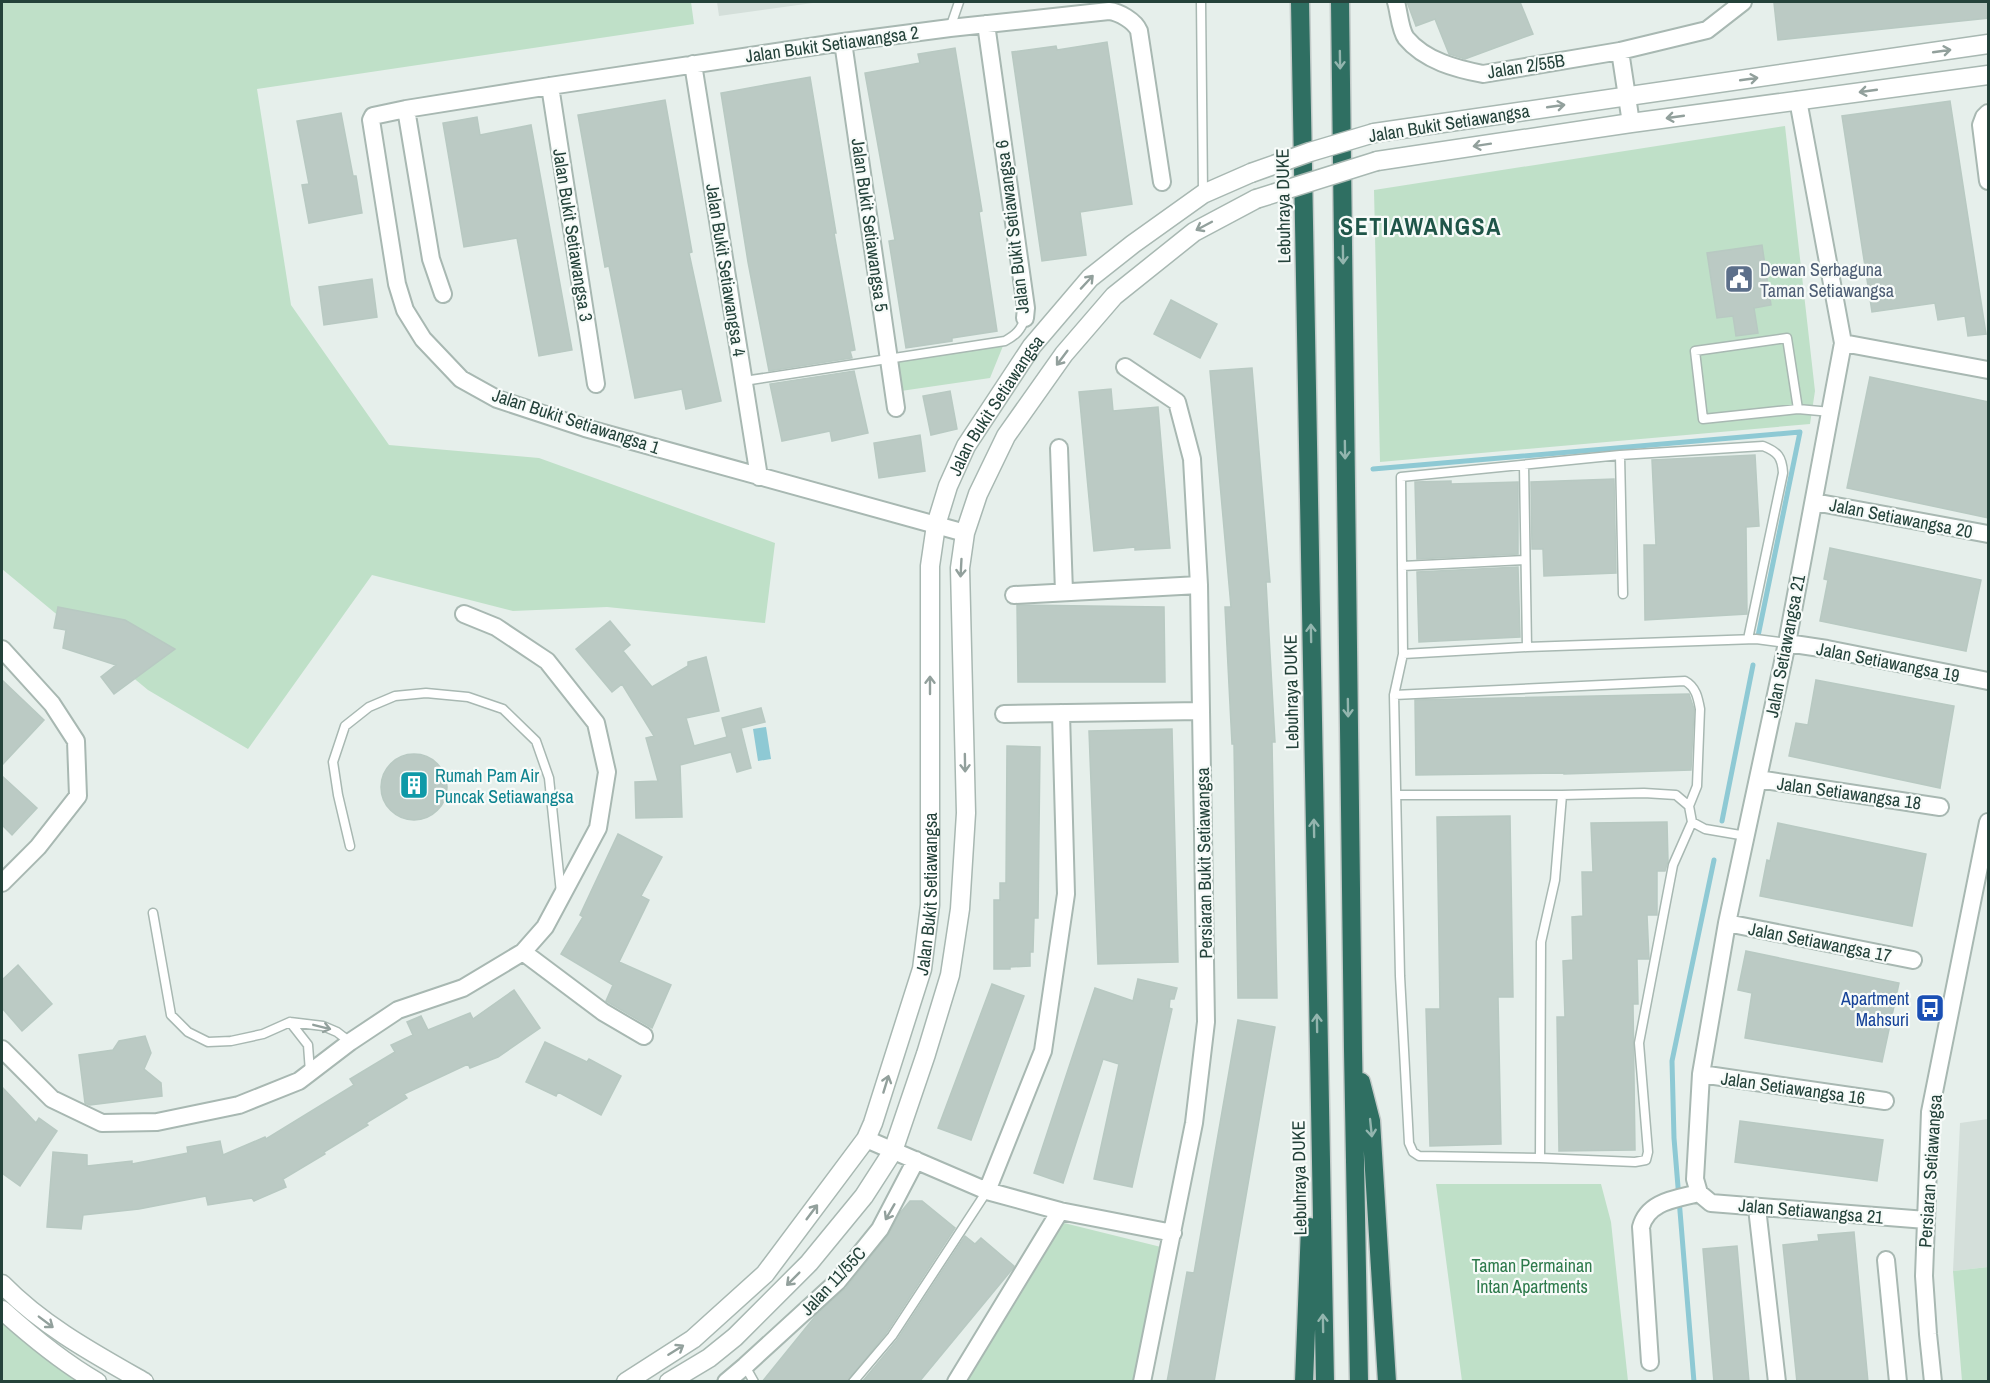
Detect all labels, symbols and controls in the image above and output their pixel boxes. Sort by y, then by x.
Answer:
street label: Jalan Bukit Setiawangsa 2 [744,19,920,69]
one-way arrow [1932,45,1952,56]
street label: Jalan 2/55B [1486,48,1567,84]
one-way arrow [1335,49,1346,69]
one-way arrow [1739,73,1759,84]
one-way arrow [1859,86,1878,97]
street label: Jalan Bukit Setiawangsa [1367,98,1531,148]
one-way arrow [1546,101,1566,112]
one-way arrow [1665,111,1685,122]
street label: Jalan Bukit Setiawangsa 5 [845,137,895,313]
street label: Jalan Bukit Setiawangsa 6 [989,139,1035,315]
one-way arrow [1472,140,1492,151]
street label: Jalan Bukit Setiawangsa 3 [547,147,599,323]
street label: Lebuhraya DUKE [1269,148,1297,264]
street label: Jalan Bukit Setiawangsa 4 [700,182,752,358]
district label: SETIAWANGSA [1340,210,1502,242]
one-way arrow [1195,221,1213,233]
one-way arrow [1337,244,1349,264]
place label: Dewan Serbaguna Taman Setiawangsa [1760,257,1894,303]
public building icon: Dewan Serbaguna Taman Setiawangsa [1723,263,1755,295]
one-way arrow [1080,274,1095,289]
street label: Jalan Bukit Setiawangsa [942,329,1049,480]
one-way arrow [1055,350,1068,366]
street label: Jalan Bukit Setiawangsa 1 [489,382,664,460]
one-way arrow [1339,439,1351,459]
street label: Jalan Setiawangsa 20 [1827,492,1975,544]
one-way arrow [956,558,967,578]
street label: Jalan Setiawangsa 21 [1759,572,1811,720]
one-way arrow [1305,624,1317,644]
street label: Lebuhraya DUKE [1277,634,1305,750]
street label: Jalan Setiawangsa 19 [1814,636,1962,688]
one-way arrow [924,675,936,695]
one-way arrow [1343,697,1354,717]
one-way arrow [959,753,970,773]
place label: Rumah Pam Air Puncak Setiawangsa [435,763,574,809]
street label: Persiaran Bukit Setiawangsa [1190,767,1218,959]
building icon: Rumah Pam Air Puncak Setiawangsa [398,769,430,801]
street label: Jalan Setiawangsa 18 [1775,771,1923,815]
street label: Jalan Bukit Setiawangsa [908,812,943,978]
one-way arrow [1308,819,1320,839]
street label: Jalan Setiawangsa 17 [1746,916,1894,968]
place label: Apartment Mahsuri [1840,986,1909,1032]
bus stop icon: Apartment Mahsuri [1914,992,1946,1024]
one-way arrow [1311,1014,1323,1034]
one-way arrow [312,1022,331,1034]
street label: Jalan Setiawangsa 16 [1719,1066,1867,1110]
one-way arrow [881,1075,892,1094]
street label: Persiaran Setiawangsa [1912,1094,1948,1248]
one-way arrow [1366,1117,1377,1137]
street label: Lebuhraya DUKE [1285,1120,1313,1236]
street label: Jalan Setiawangsa 21 [1738,1192,1885,1230]
one-way arrow [883,1203,895,1220]
one-way arrow [805,1205,818,1221]
street label: Jalan 11/55C [795,1241,871,1321]
park label: Taman Permainan Intan Apartments [1472,1253,1592,1299]
one-way arrow [785,1272,800,1286]
one-way arrow [1318,1314,1329,1334]
one-way arrow [37,1316,53,1328]
one-way arrow [667,1344,684,1356]

